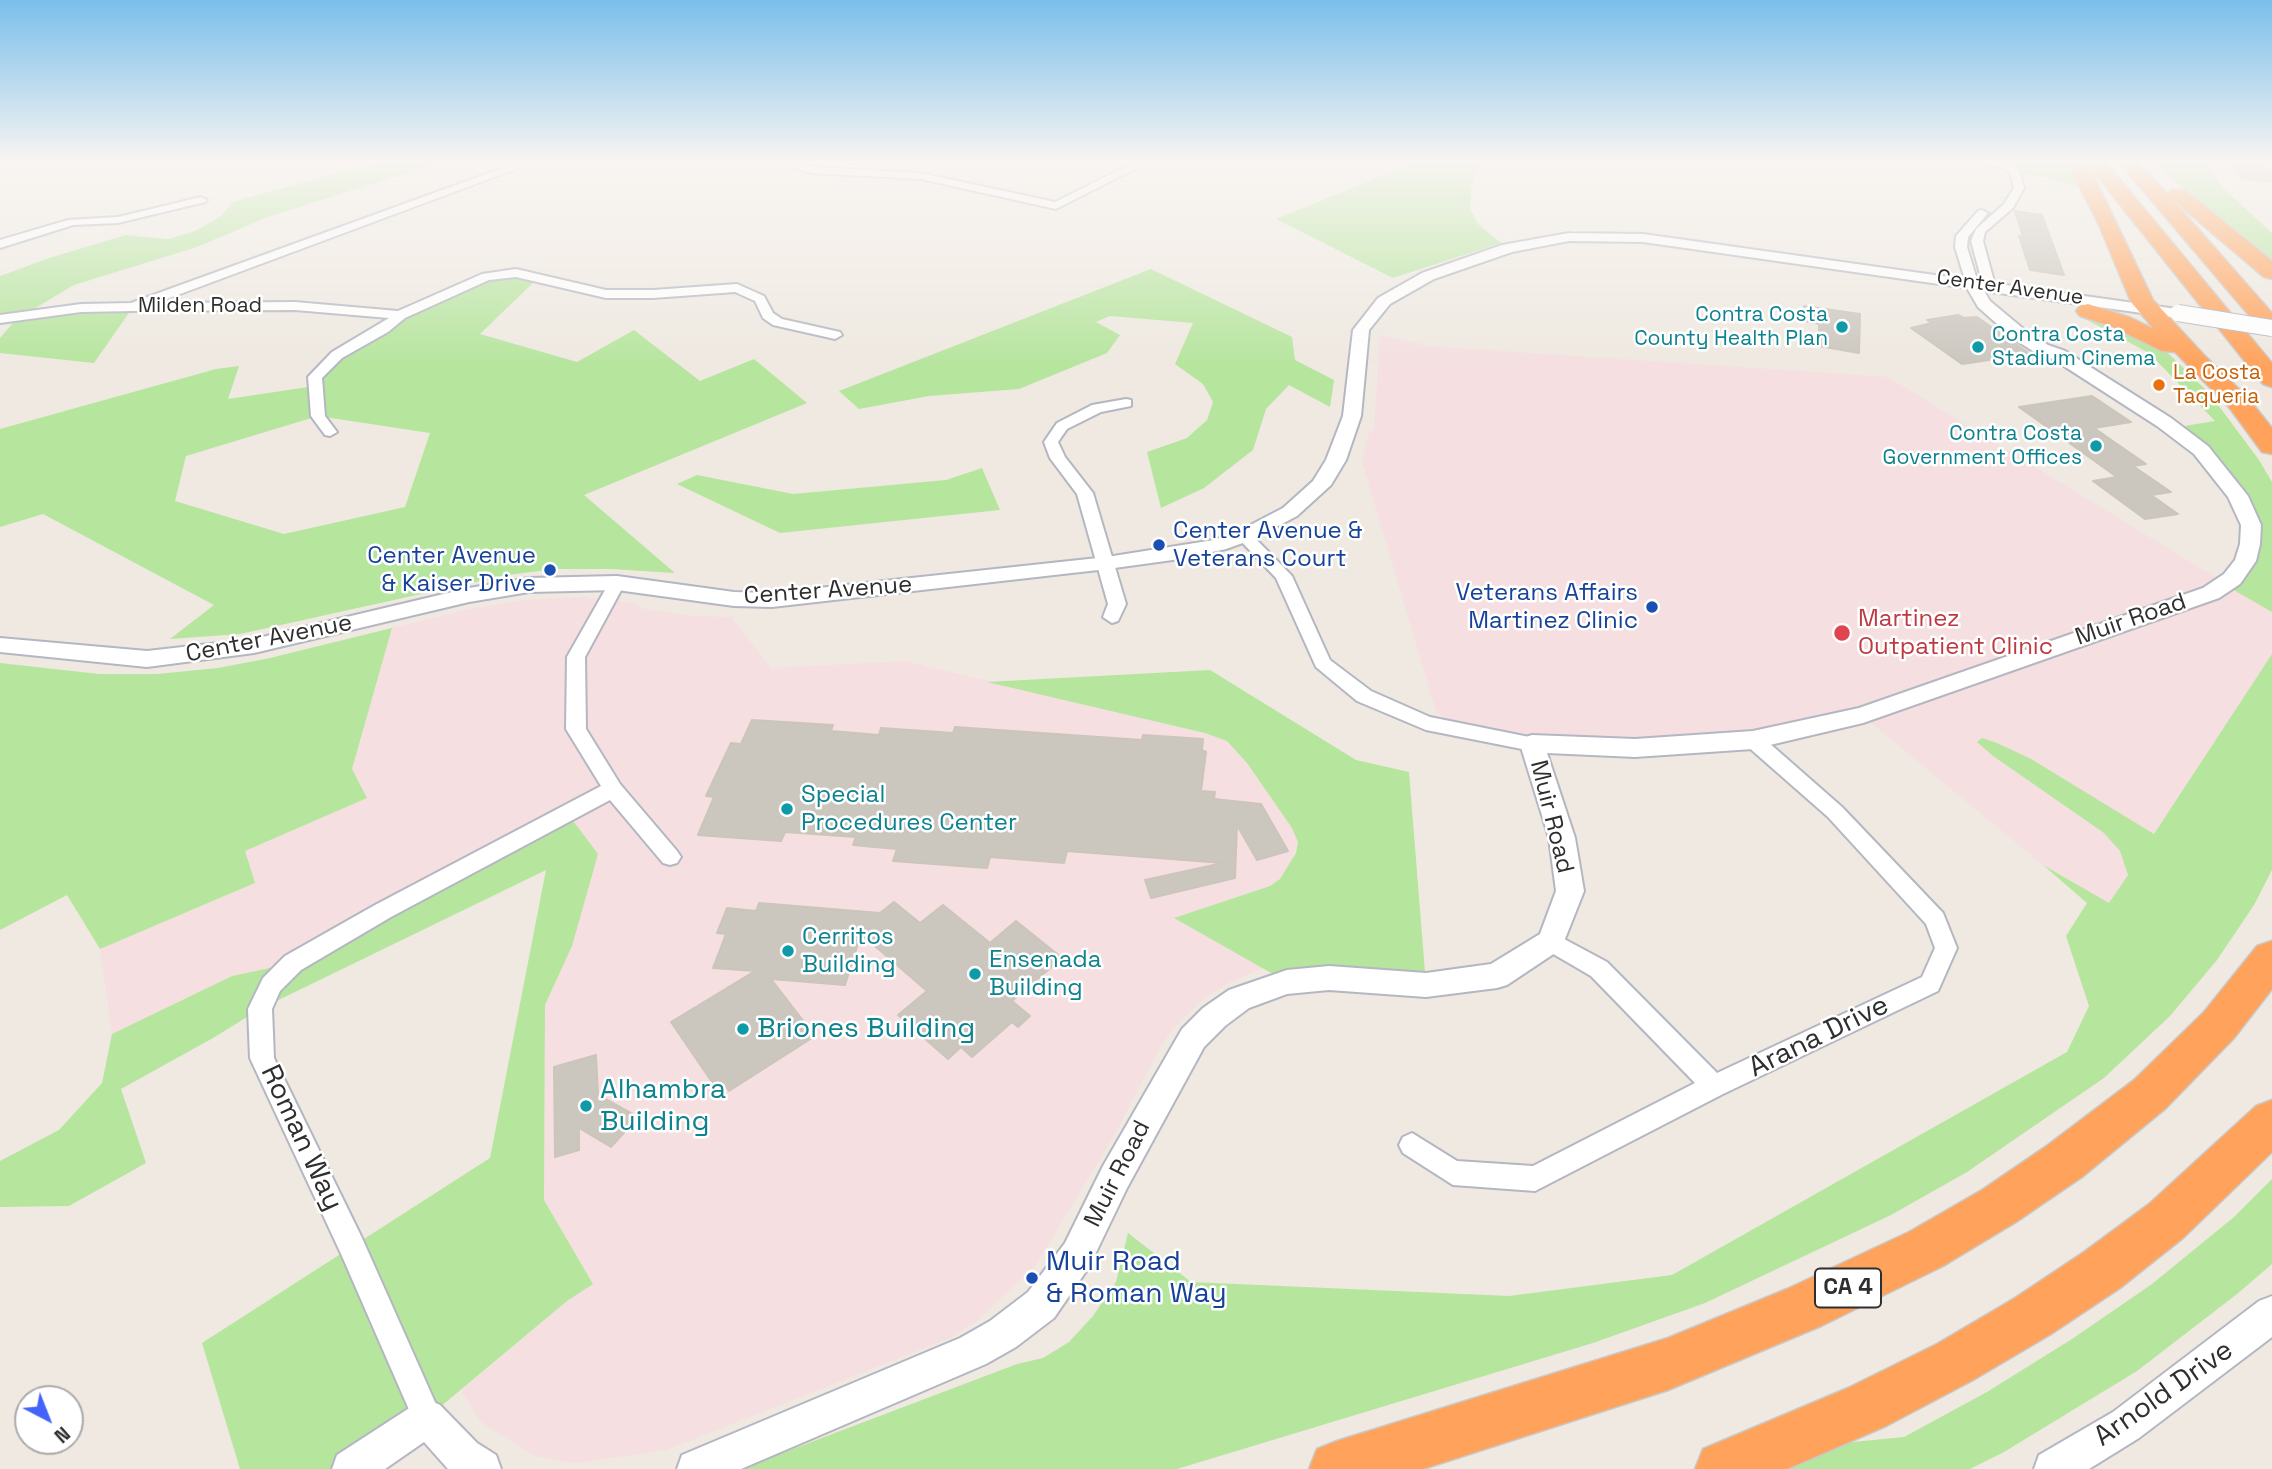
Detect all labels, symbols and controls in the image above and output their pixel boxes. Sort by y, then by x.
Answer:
street label: Center Avenue [1935,265,2085,311]
street label: Milden Road [138,293,262,319]
place label: Contra Costa County Health Plan [1634,302,1828,352]
marker: Contra Costa County Health Plan [1834,319,1850,335]
place label: Contra Costa Stadium Cinema [1992,322,2155,372]
marker: Contra Costa Stadium Cinema [1970,339,1986,355]
place label: La Costa Taqueria [2173,360,2261,410]
marker: La Costa Taqueria [2151,377,2167,393]
place label: Contra Costa Government Offices [1883,421,2082,471]
marker: Contra Costa Government Offices [2088,438,2104,454]
place label: Center Avenue & Veterans Court [1173,517,1362,573]
marker: Center Avenue & Veterans Court [1151,537,1167,553]
place label: Center Avenue & Kaiser Drive [367,542,536,598]
marker: Center Avenue & Kaiser Drive [542,562,558,578]
street label: Center Avenue [743,571,913,611]
place label: Veterans Affairs Martinez Clinic [1456,579,1638,635]
street label: Muir Road [2072,588,2190,652]
marker: Veterans Affairs Martinez Clinic [1644,599,1660,615]
place label: Martinez Outpatient Clinic [1858,605,2053,661]
street label: Center Avenue [183,609,355,669]
marker: Martinez Outpatient Clinic [1832,623,1852,643]
street label: Muir Road [1523,758,1579,876]
place label: Special Procedures Center [801,781,1017,837]
marker: Special Procedures Center [779,801,795,817]
place label: Cerritos Building [802,923,896,979]
marker: Cerritos Building [780,943,796,959]
place label: Ensenada Building [989,946,1102,1002]
marker: Ensenada Building [967,966,983,982]
street label: Arana Drive [1744,989,1894,1085]
place label: Briones Building [757,1012,975,1046]
marker: Briones Building [735,1021,751,1037]
street label: Roman Way [253,1060,349,1216]
place label: Alhambra Building [600,1073,726,1139]
marker: Alhambra Building [578,1098,594,1114]
street label: Muir Road [1079,1116,1157,1232]
place label: Muir Road & Roman Way [1046,1245,1227,1311]
road number: CA 4 [1815,1268,1881,1308]
marker: Muir Road & Roman Way [1024,1270,1040,1286]
street label: Arnold Drive [2088,1334,2240,1454]
north arrow [14,1385,84,1455]
text: N [49,1421,75,1448]

